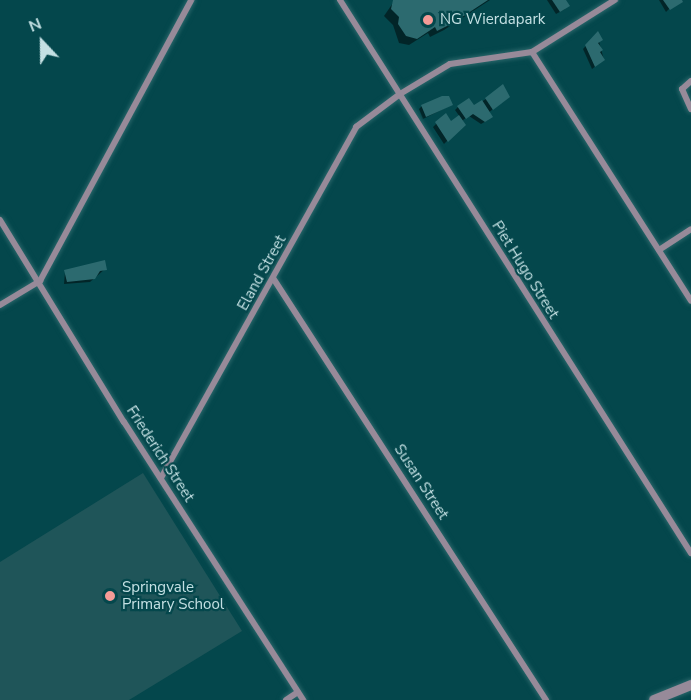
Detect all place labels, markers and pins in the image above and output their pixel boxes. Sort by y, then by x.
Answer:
place label: NG Wierdapark [440,11,545,29]
marker: NG Wierdapark [421,13,435,27]
place label: Springvale Primary School [122,578,224,613]
marker: Springvale Primary School [103,589,117,603]

